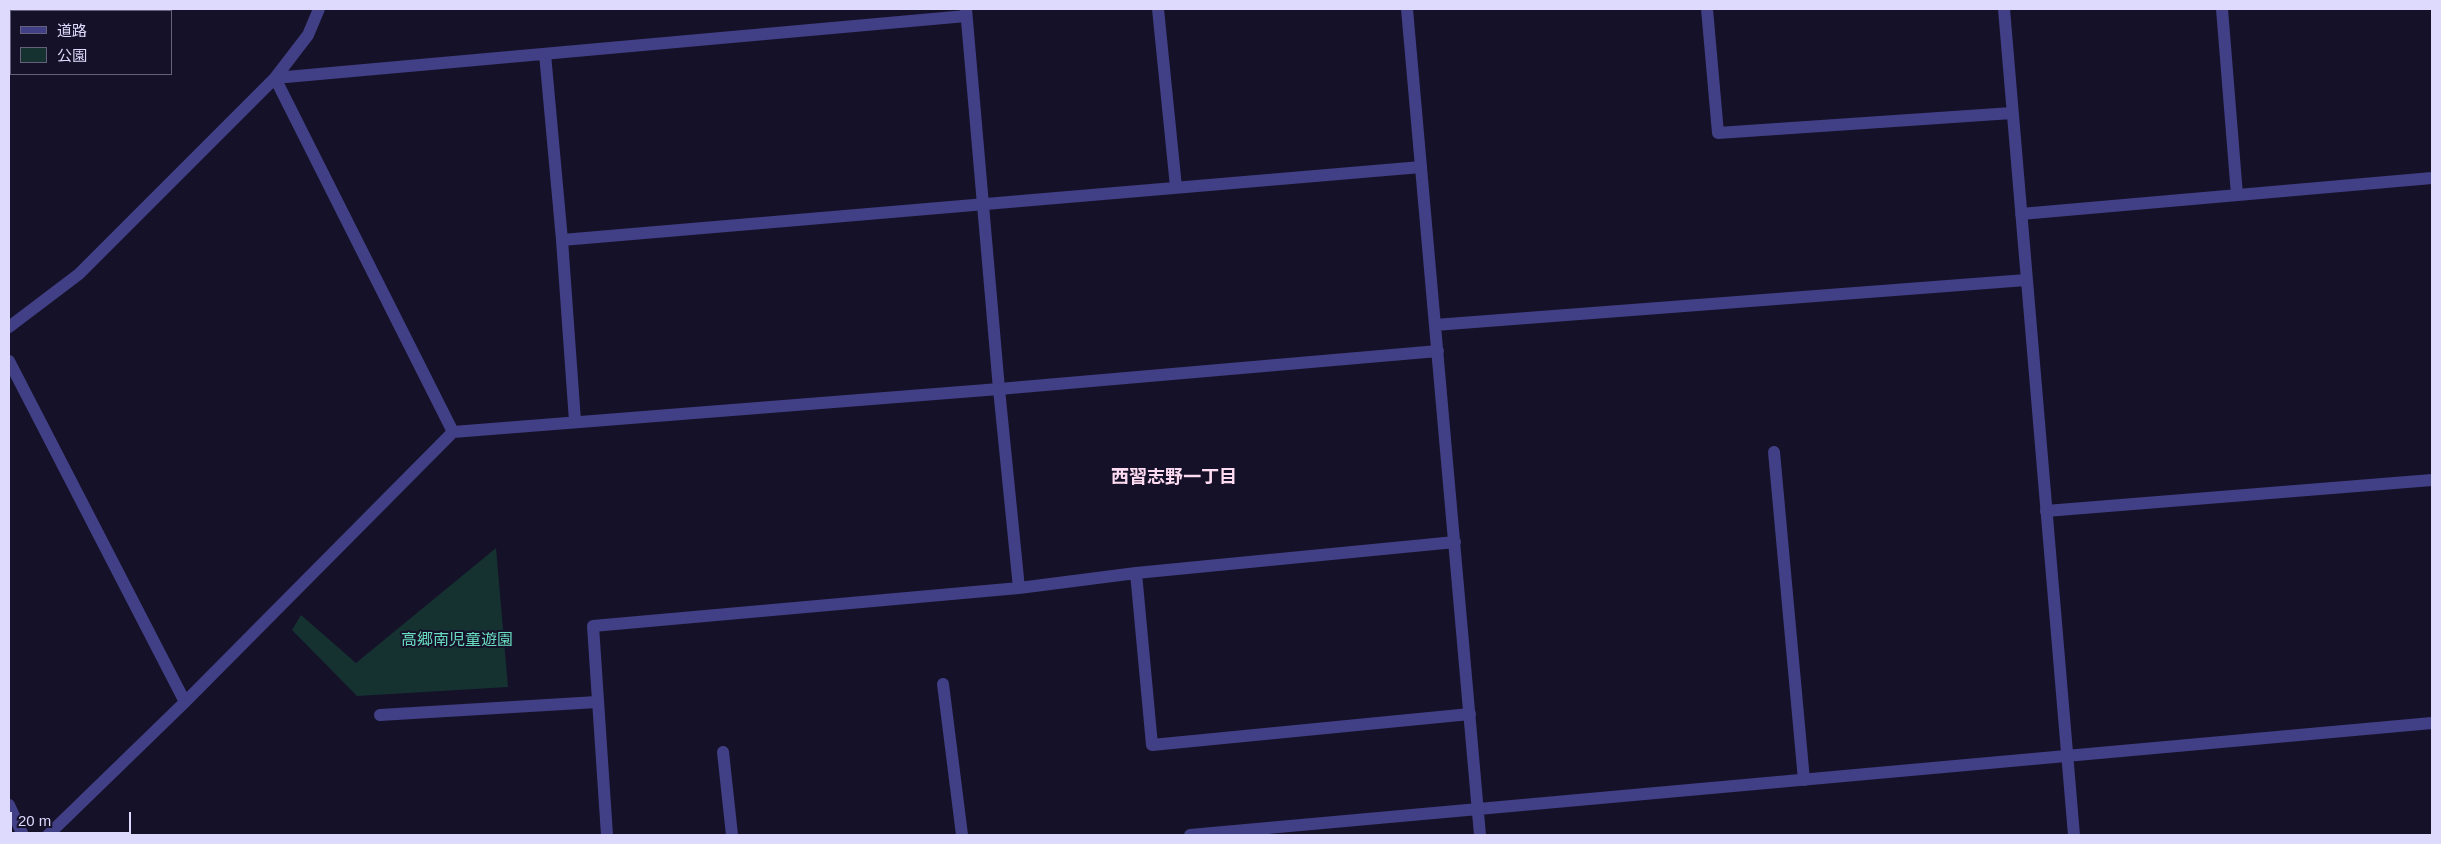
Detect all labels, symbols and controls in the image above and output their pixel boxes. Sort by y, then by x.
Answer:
legend [10,10,172,75]
text: 道路 [57,22,87,39]
text: 公園 [57,47,87,64]
district label: 西習志野一丁目 [1111,467,1237,489]
park label: 高郷南児童遊園 [401,631,513,651]
scale bar [12,802,134,834]
text: 20 m [18,812,51,829]

